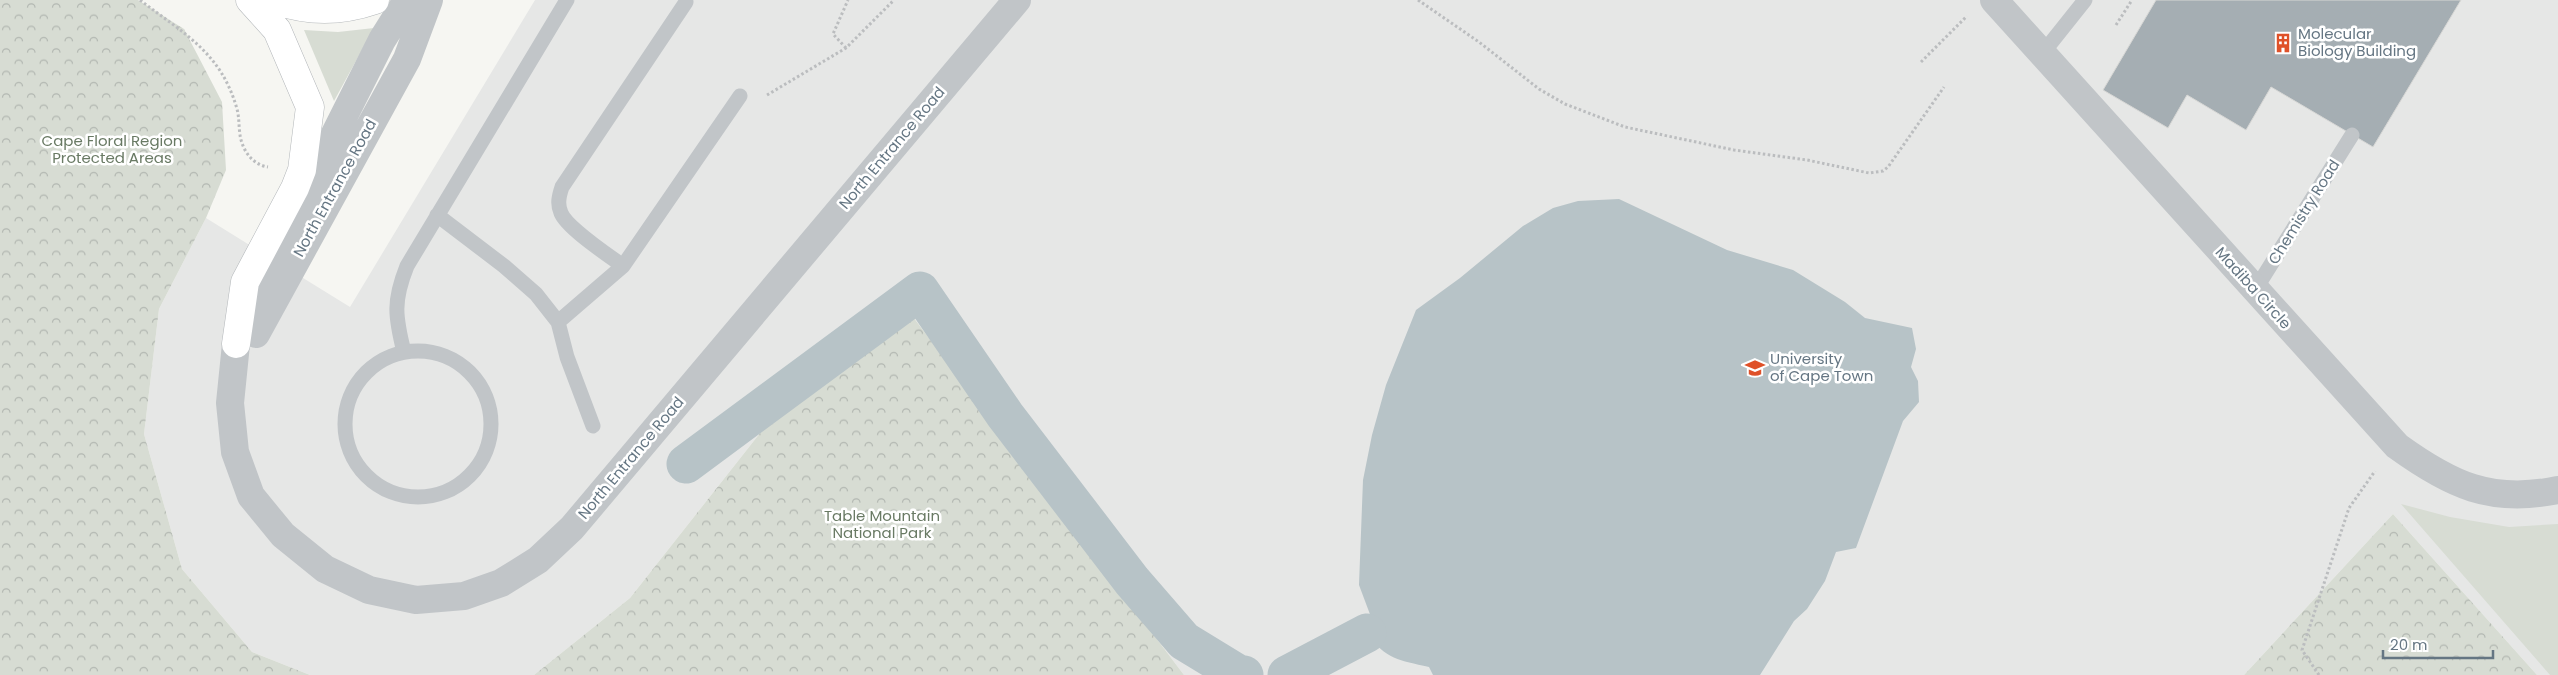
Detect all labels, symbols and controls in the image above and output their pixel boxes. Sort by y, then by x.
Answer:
place label: Molecular Biology Building [2298,23,2416,61]
building icon: Molecular Biology Building [2272,32,2294,54]
street label: North Entrance Road [834,82,949,214]
street label: North Entrance Road [288,115,381,260]
park label: Cape Floral Region Protected Areas [42,130,182,168]
street label: Chemistry Road [2263,155,2344,268]
street label: Madiba Circle [2211,242,2296,333]
place label: University of Cape Town [1770,348,1873,386]
school or university icon: University of Cape Town [1744,357,1766,379]
street label: North Entrance Road [573,392,688,524]
park label: Table Mountain National Park [824,505,940,543]
scale bar [2383,628,2493,660]
text: 20 m [2390,634,2428,655]

